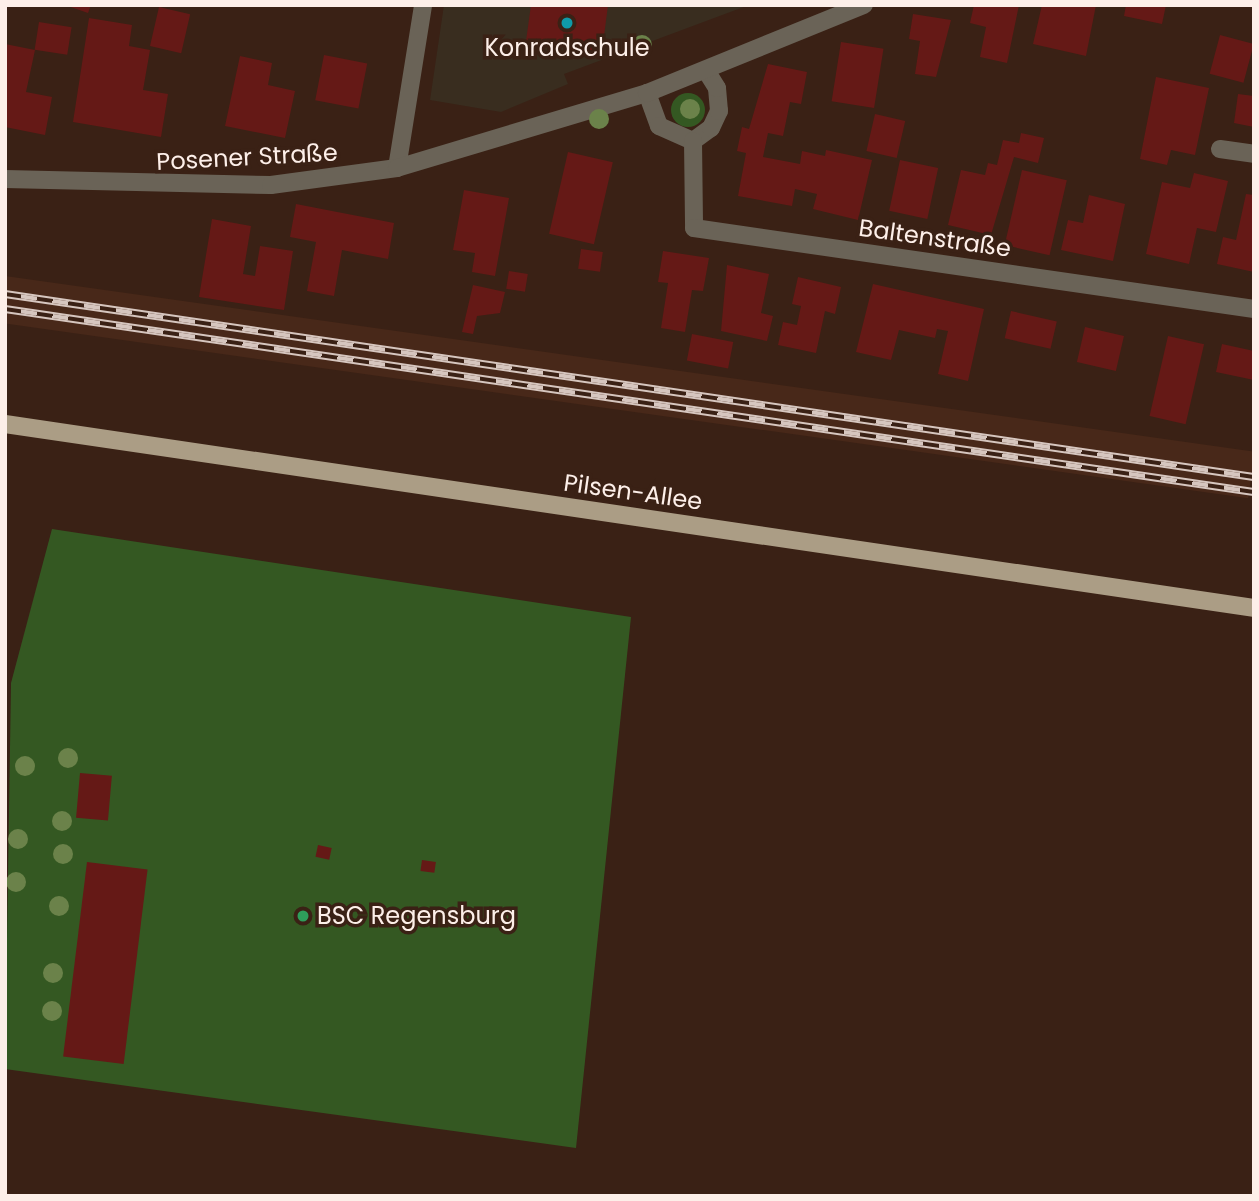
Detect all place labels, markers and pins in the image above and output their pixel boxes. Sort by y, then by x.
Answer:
marker: Konradschule [559,15,575,31]
place label: Konradschule [484,34,650,62]
place label: BSC Regensburg [317,902,516,930]
marker: BSC Regensburg [295,908,311,924]

